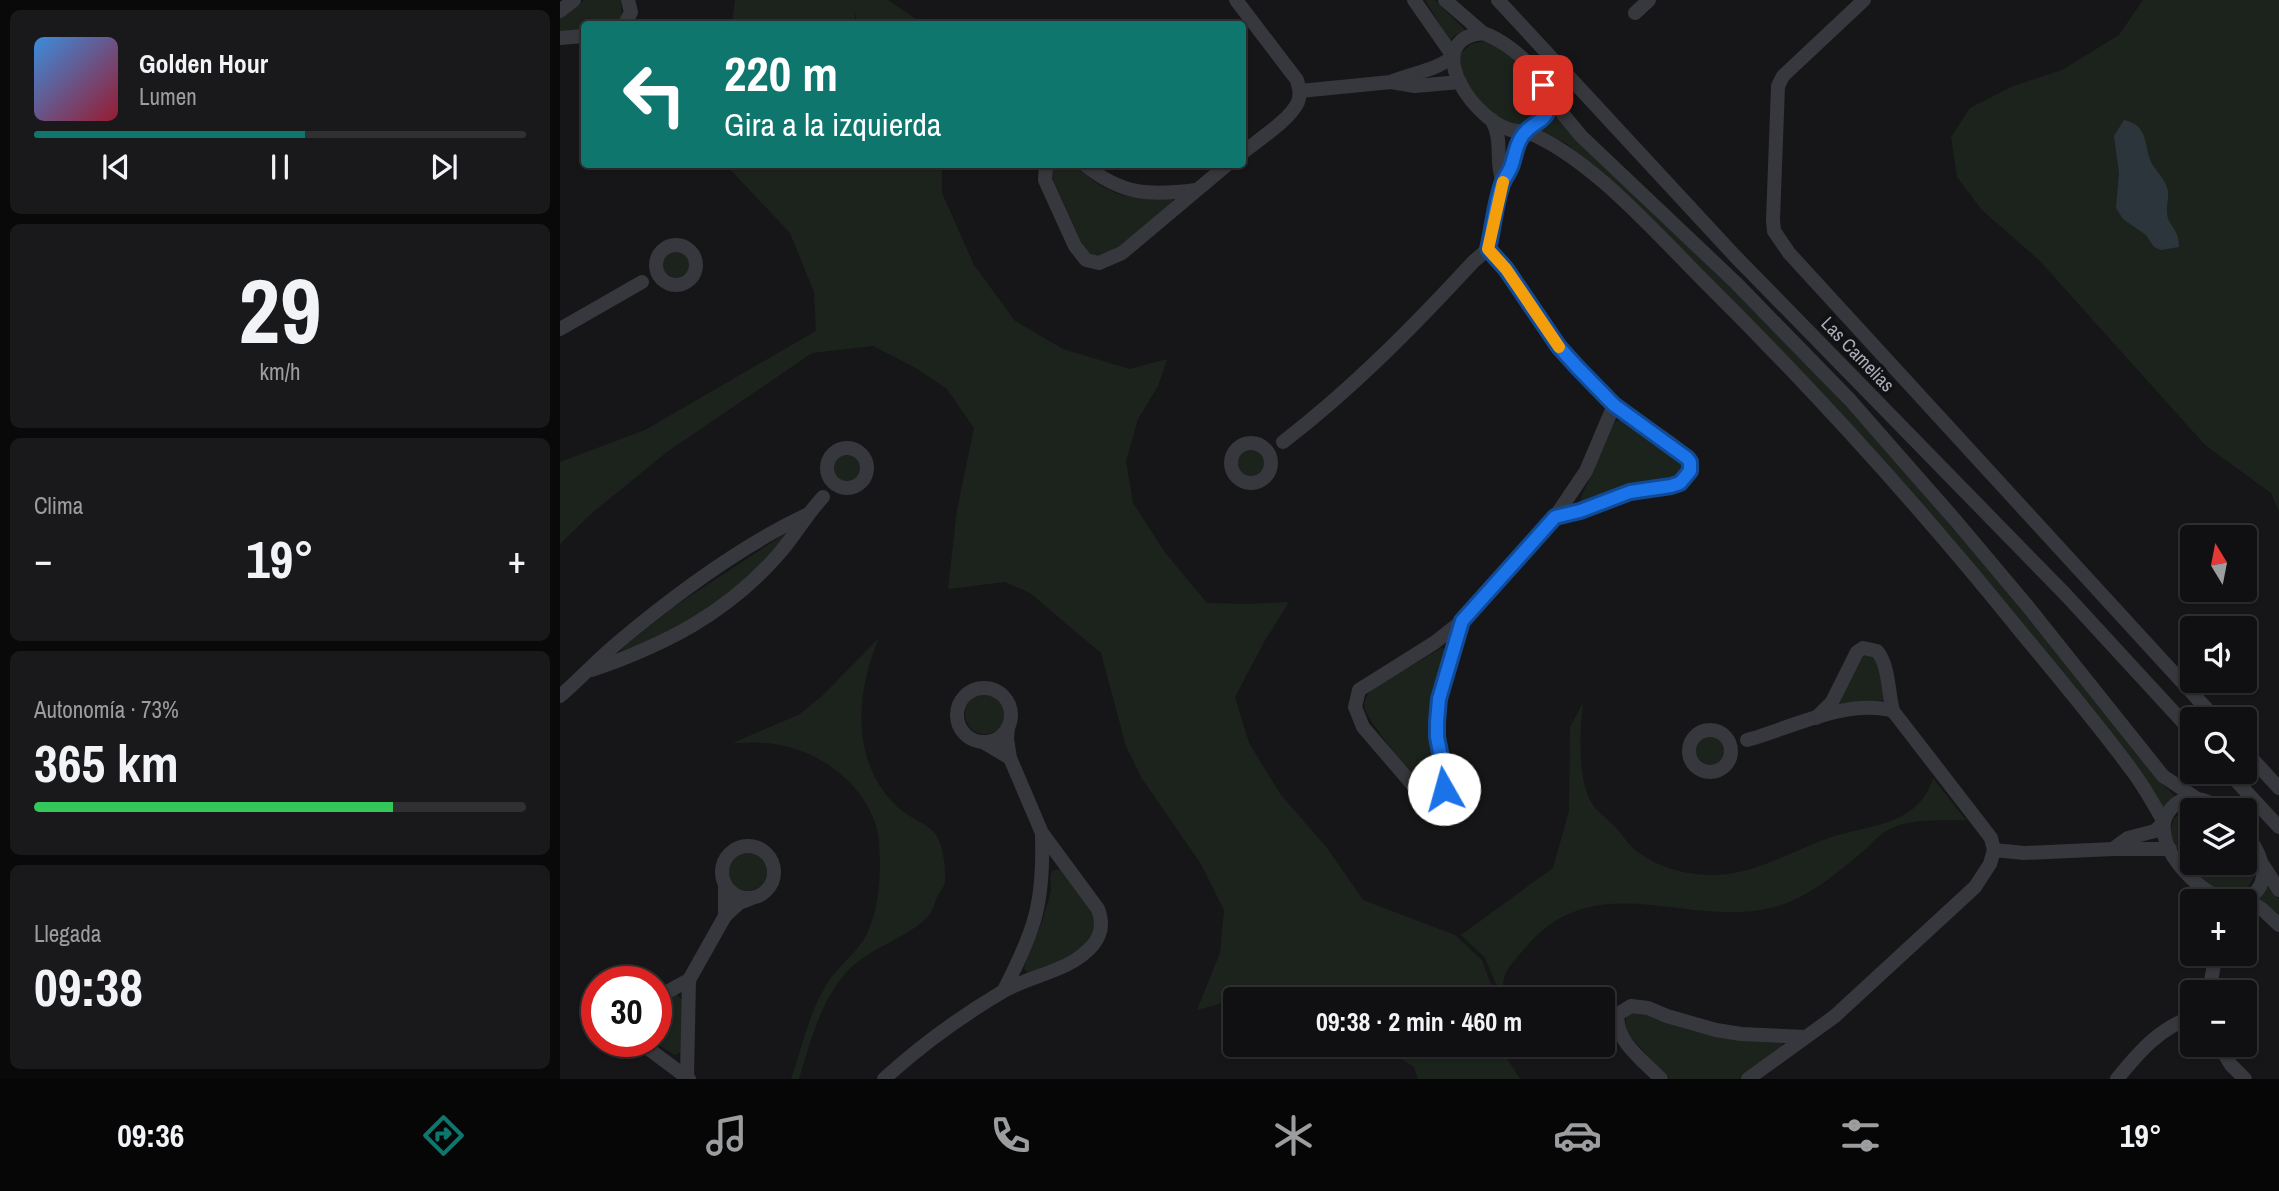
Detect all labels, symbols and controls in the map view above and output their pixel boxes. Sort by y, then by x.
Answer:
text: 220 m [724,40,838,106]
text: Golden Hour [139,46,268,81]
icon: left [609,49,700,140]
pin [1513,55,1573,115]
icon: arrive [1524,66,1562,104]
text: Lumen [139,81,197,112]
text: Gira a la izquierda [724,103,941,146]
icon: previous [97,148,135,186]
icon: pause [261,148,299,186]
icon: next [425,148,463,186]
text: 29 [239,249,322,371]
street label: Las Camelias [1816,311,1901,397]
text: km/h [260,356,300,387]
text: Clima [34,490,83,521]
text: 19° [246,524,314,594]
north arrow [2180,525,2258,602]
map controls [2180,525,2257,1057]
text: − [34,534,52,585]
text: + [508,534,526,585]
button: sound [2180,616,2257,693]
text: Autonomía · 73% [34,694,179,725]
button: search [2180,707,2257,784]
text: 365 km [34,728,179,798]
position arrow [1407,752,1481,826]
button: layers [2180,798,2257,875]
button: + [2180,889,2257,966]
text: Llegada [34,918,101,949]
text: 09:38 [34,952,143,1022]
speed limit sign: 30 [581,966,672,1057]
button: − [2180,980,2257,1057]
text: 09:38 · 2 min · 460 m [1316,1004,1522,1039]
icon: directions [419,1111,468,1160]
icon: music [702,1111,751,1160]
icon: phone [986,1111,1035,1160]
icon: climate [1269,1111,1318,1160]
icon: car [1553,1111,1602,1160]
icon: filters [1836,1111,1885,1160]
text: 09:36 [117,1114,184,1157]
text: 19° [2120,1114,2162,1157]

